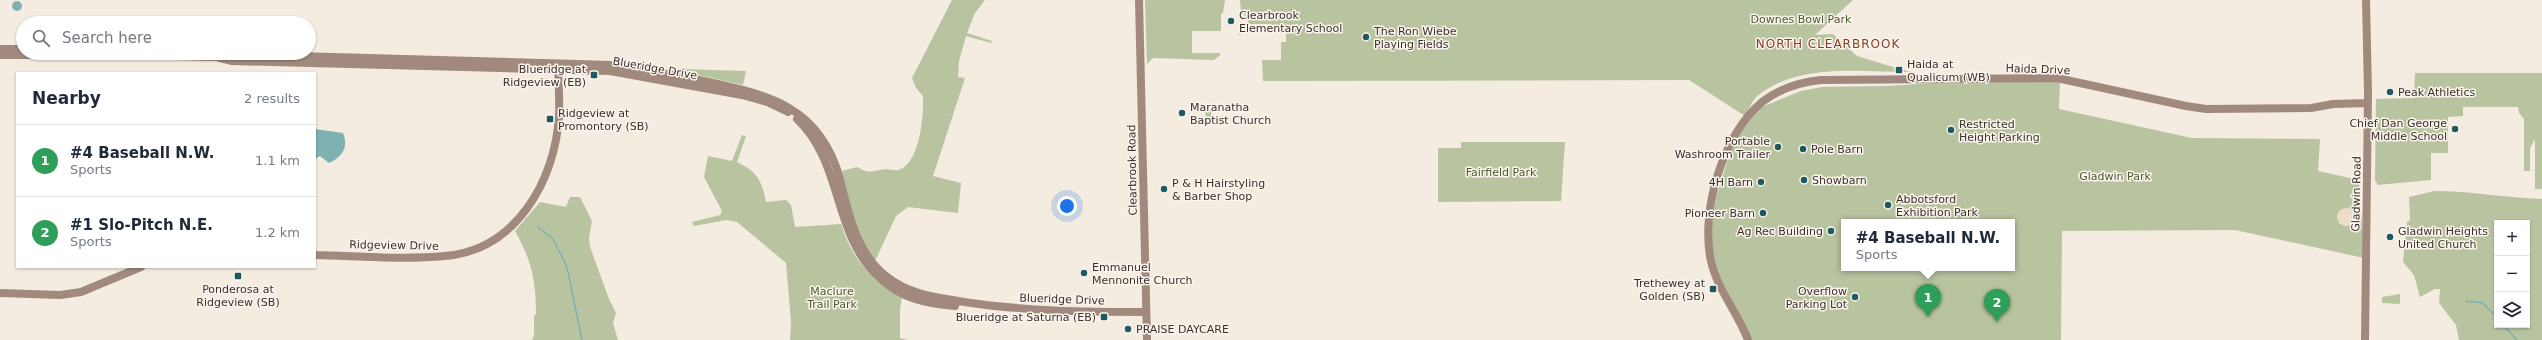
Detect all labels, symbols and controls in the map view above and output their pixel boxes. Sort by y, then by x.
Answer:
place label: Clearbrook Elementary School [1239,9,1342,35]
park label: Downes Bowl Park [1751,13,1852,26]
search box [16,16,316,60]
marker: Clearbrook Elementary School [1226,16,1236,26]
place label: The Ron Wiebe Playing Fields [1373,25,1457,51]
icon: search [30,27,52,49]
text: Search here [62,29,152,47]
marker: The Ron Wiebe Playing Fields [1361,32,1371,42]
district label: NORTH CLEARBROOK [1756,37,1900,51]
street label: Blueridge Drive [612,55,698,82]
place label: Haida at Qualicum (WB) [1907,58,1990,84]
street label: Haida Drive [2005,62,2071,77]
place label: Blueridge at Ridgeview (EB) [503,63,587,89]
marker: Haida at Qualicum (WB) [1894,65,1904,75]
marker: Blueridge at Ridgeview (EB) [589,70,599,80]
place label: Peak Athletics [2398,86,2475,99]
marker: Peak Athletics [2385,87,2395,97]
text: Nearby [32,88,101,108]
text: 2 results [244,91,300,106]
place label: Maranatha Baptist Church [1190,101,1271,127]
place label: Ridgeview at Promontory (SB) [558,107,649,133]
marker: Maranatha Baptist Church [1177,108,1187,118]
marker: Ridgeview at Promontory (SB) [545,114,555,124]
place label: Chief Dan George Middle School [2349,117,2447,143]
place label: Restricted Height Parking [1959,118,2040,144]
street label: Clearbrook Road [1125,124,1140,216]
marker: Chief Dan George Middle School [2450,124,2460,134]
marker: Restricted Height Parking [1946,125,1956,135]
place label: Portable Washroom Trailer [1675,135,1770,161]
marker: Portable Washroom Trailer [1773,142,1783,152]
place label: Pole Barn [1811,143,1863,156]
text: #4 Baseball N.W. [70,144,215,162]
marker: Pole Barn [1798,144,1808,154]
text: 1 [40,153,50,168]
text: 1.1 km [255,153,300,168]
street label: Gladwin Road [2349,156,2364,232]
text: Sports [70,162,112,177]
park label: Fairfield Park [1466,166,1537,179]
park label: Gladwin Park [2079,170,2151,183]
place label: Showbarn [1812,174,1867,187]
marker: Showbarn [1799,175,1809,185]
place label: 4H Barn [1709,176,1753,189]
place label: P & H Hairstyling & Barber Shop [1172,177,1265,203]
marker: 4H Barn [1756,177,1766,187]
marker: P & H Hairstyling & Barber Shop [1159,184,1169,194]
place label: Abbotsford Exhibition Park [1896,193,1978,219]
your location [1057,196,1077,216]
marker: Abbotsford Exhibition Park [1883,200,1893,210]
place label: Pioneer Barn [1685,207,1755,220]
marker: Pioneer Barn [1758,208,1768,218]
text: #1 Slo-Pitch N.E. [70,216,213,234]
popup [1841,219,2015,271]
map controls [2494,220,2530,328]
button: + [2494,220,2530,256]
text: 2 [40,225,50,240]
text: 1.2 km [255,225,300,240]
place label: Ag Rec Building [1737,225,1823,238]
place label: Gladwin Heights United Church [2398,225,2488,251]
marker: Ag Rec Building [1826,226,1836,236]
text: #4 Baseball N.W. [1856,229,2000,247]
marker: Gladwin Heights United Church [2385,232,2395,242]
text: Sports [70,234,112,249]
street label: Ridgeview Drive [349,238,439,253]
text: Sports [1856,247,1897,262]
button: − [2494,256,2530,292]
place label: Emmanuel Mennonite Church [1092,261,1192,287]
marker: Emmanuel Mennonite Church [1079,268,1089,278]
marker: Ponderosa at Ridgeview (SB) [233,271,243,281]
place label: Trethewey at Golden (SB) [1633,277,1706,303]
place label: Ponderosa at Ridgeview (SB) [196,283,280,309]
marker: Trethewey at Golden (SB) [1708,284,1718,294]
pin: 1 [1915,284,1941,317]
park label: Maclure Trail Park [806,285,858,311]
place label: Overflow Parking Lot [1786,285,1848,311]
pin: 2 [1984,289,2010,322]
street label: Blueridge Drive [1019,292,1105,307]
marker: Overflow Parking Lot [1850,292,1860,302]
button: layers [2494,292,2530,328]
place label: Blueridge at Saturna (EB) [956,311,1096,324]
marker: Blueridge at Saturna (EB) [1099,312,1109,322]
place label: PRAISE DAYCARE [1136,323,1229,336]
marker: PRAISE DAYCARE [1123,324,1133,334]

